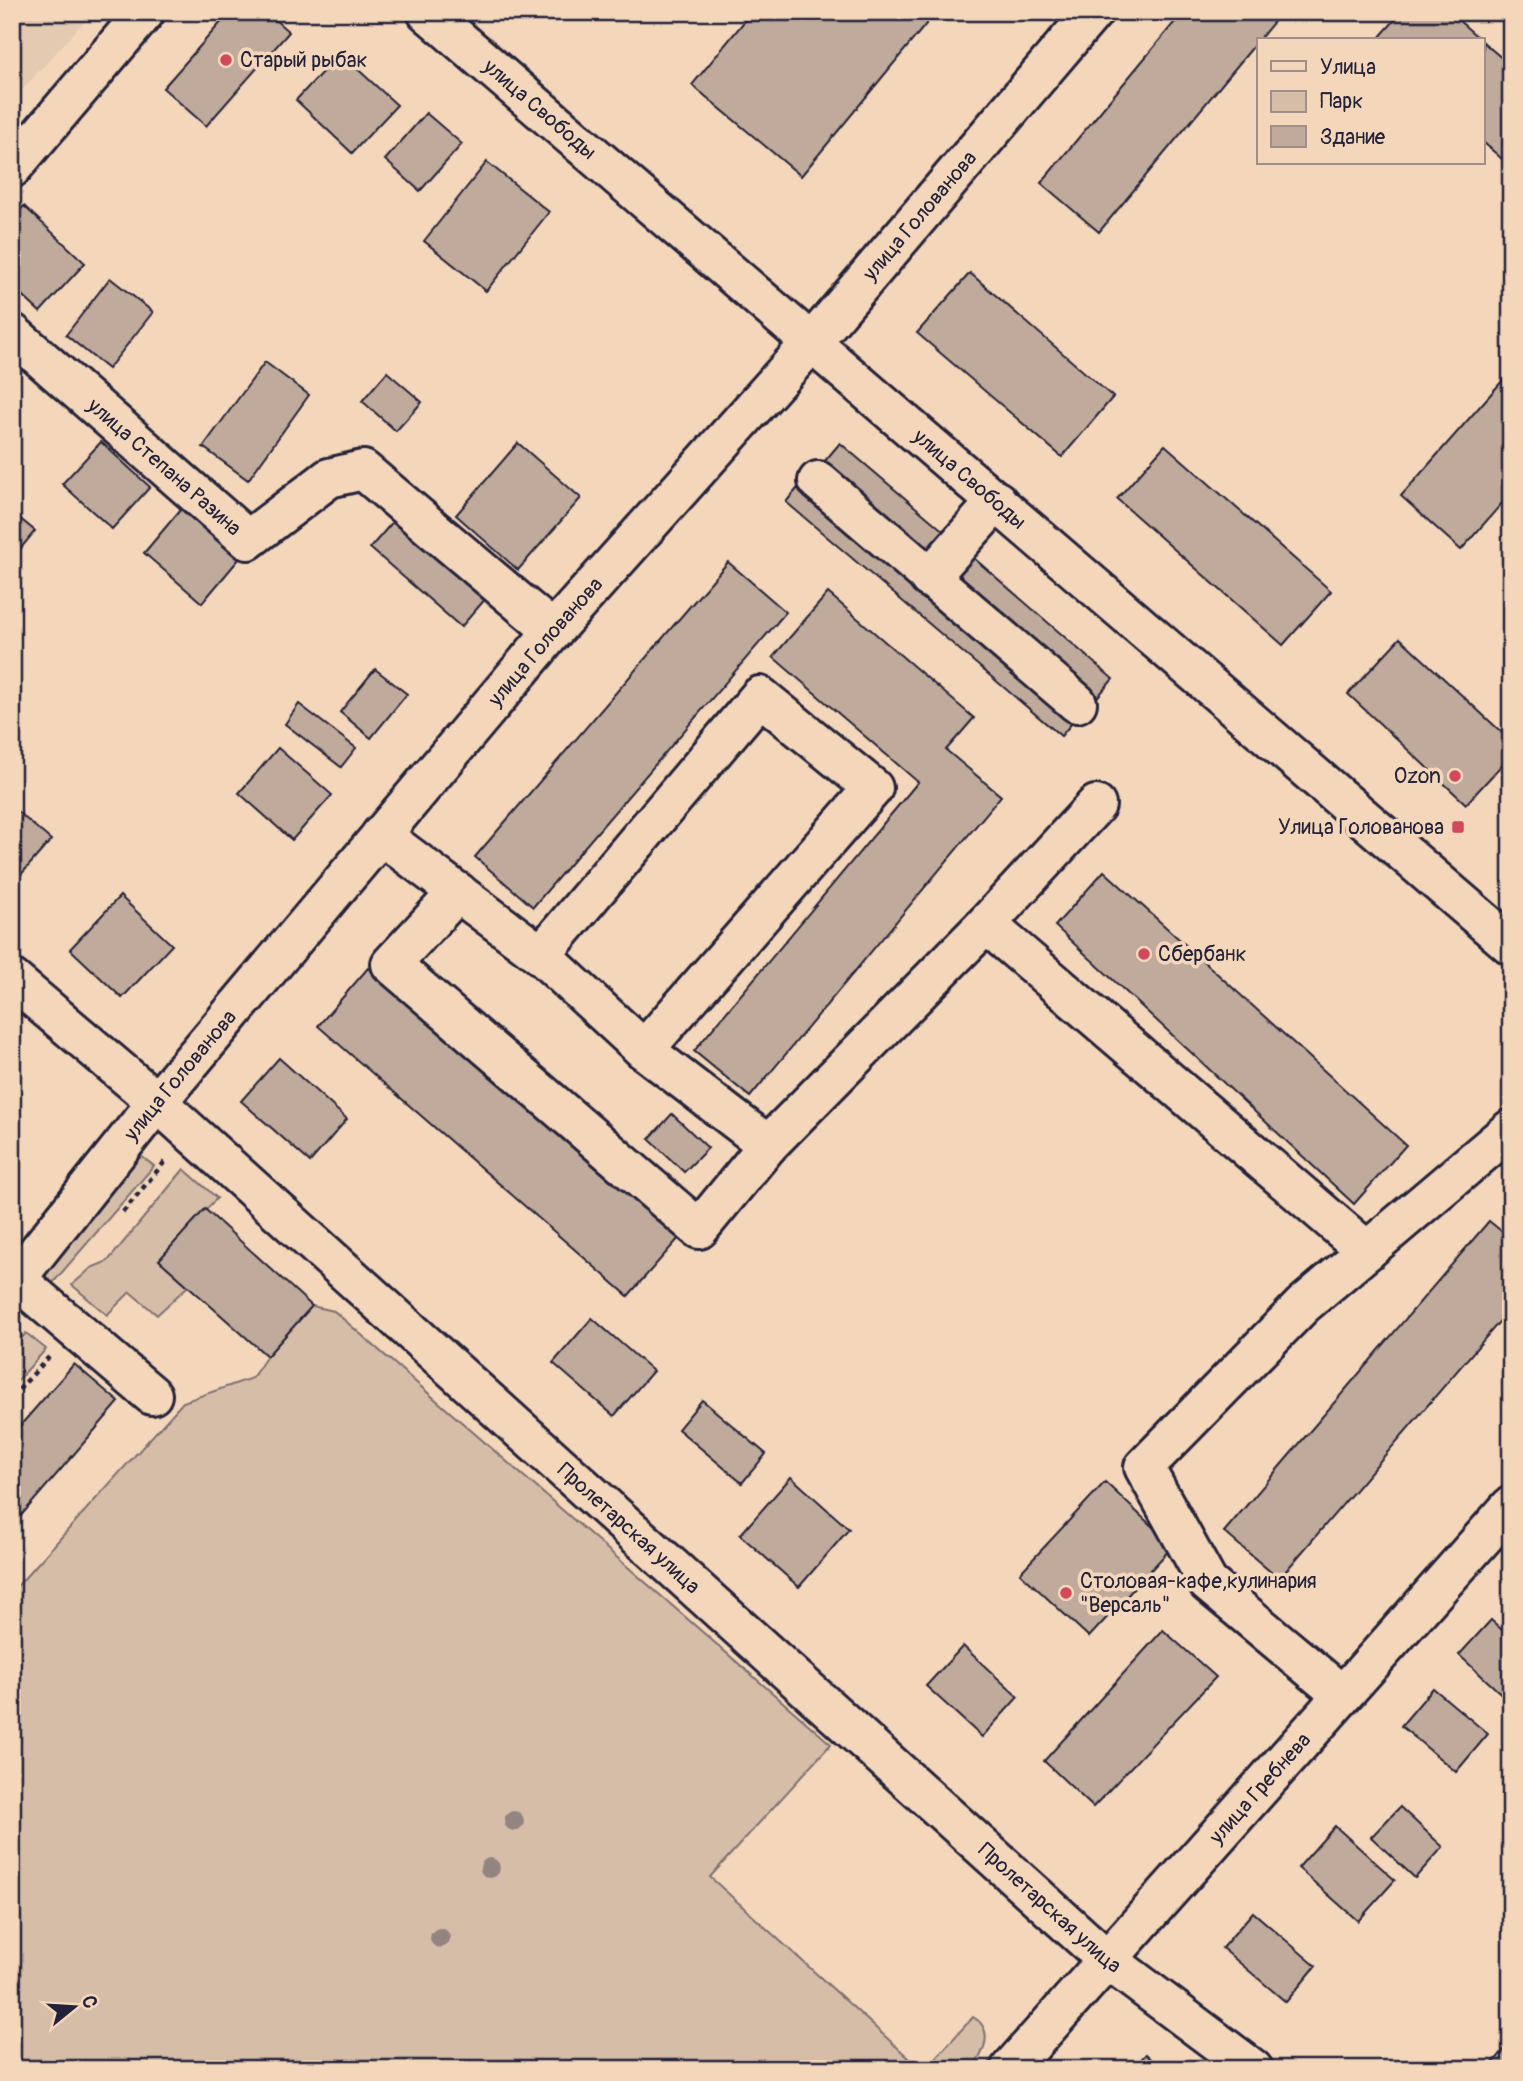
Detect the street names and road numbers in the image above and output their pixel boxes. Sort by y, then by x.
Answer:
street label: улица Свободы [477,52,602,165]
street label: улица Голованова [856,145,983,287]
street label: улица Степана Разина [81,391,247,542]
street label: улица Свободы [907,422,1032,535]
street label: улица Голованова [481,571,609,713]
street label: улица Голованова [117,1004,242,1147]
street label: Пролетарская улица [552,1457,706,1600]
street label: улица Гребнева [1203,1727,1317,1850]
street label: Пролетарская улица [973,1837,1127,1979]

